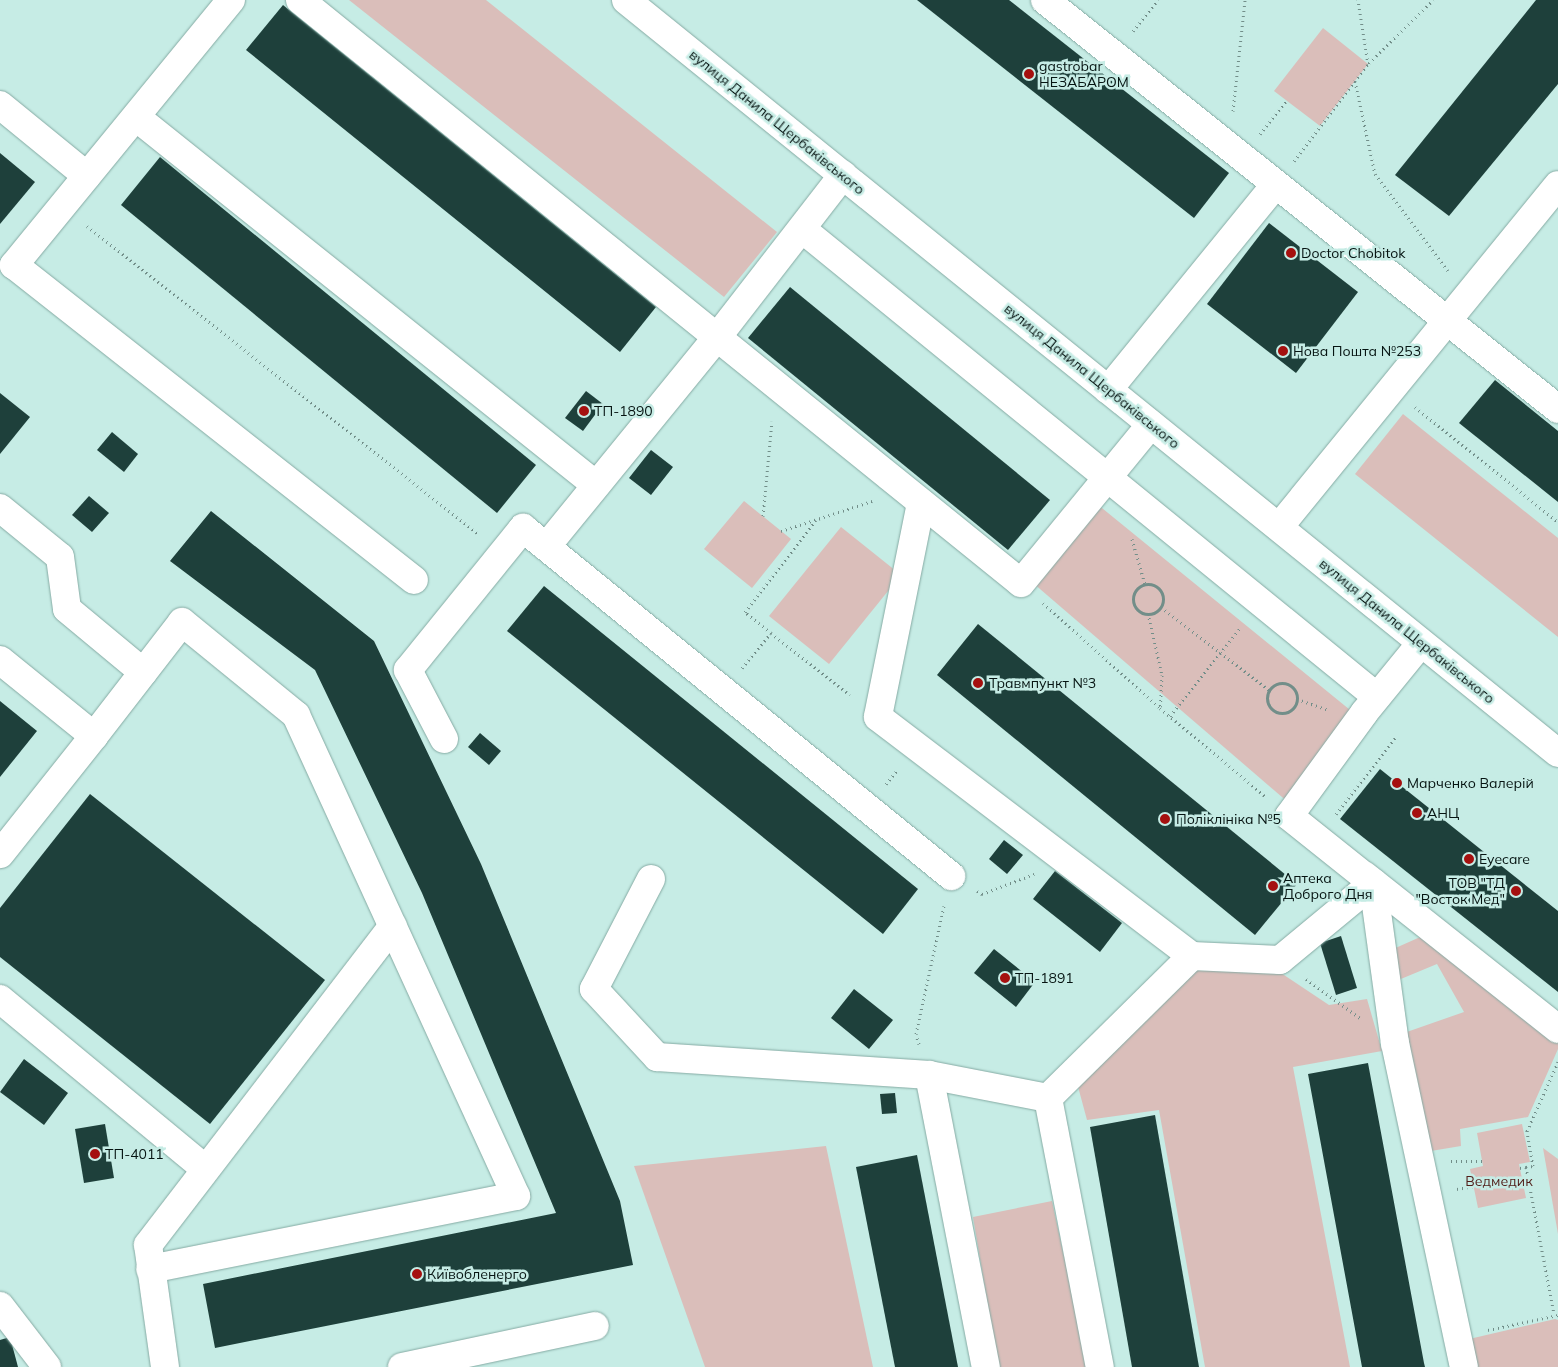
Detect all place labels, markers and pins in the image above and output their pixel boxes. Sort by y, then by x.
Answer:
place label: gastrobar НЕЗАБАРОМ [1039,58,1129,90]
marker: gastrobar НЕЗАБАРОМ [1023,68,1035,80]
place label: Doctor Chobitok [1301,245,1405,261]
marker: Doctor Chobitok [1285,247,1297,259]
place label: Нова Пошта №253 [1293,343,1421,359]
marker: Нова Пошта №253 [1277,345,1289,357]
place label: ТП-1890 [594,403,653,419]
marker: ТП-1890 [578,405,590,417]
place label: Травмпункт №3 [989,675,1096,691]
marker: Травмпункт №3 [971,676,985,690]
place label: Марченко Валерій [1407,775,1534,791]
marker: Марченко Валерій [1391,777,1403,789]
place label: АНЦ [1427,805,1459,821]
marker: АНЦ [1411,807,1423,819]
place label: Поліклініка №5 [1176,811,1281,827]
marker: Поліклініка №5 [1158,812,1172,826]
place label: Eyecare [1479,851,1530,867]
marker: Eyecare [1463,853,1475,865]
place label: Аптека Доброго Дня [1283,870,1372,902]
place label: ТОВ "ТД "Восток Мед" [1415,875,1505,908]
marker: Аптека Доброго Дня [1267,880,1279,892]
marker: ТОВ "ТД "Восток Мед" [1509,884,1523,898]
place label: ТП-1891 [1015,970,1074,986]
marker: ТП-1891 [999,972,1011,984]
place label: ТП-4011 [105,1146,164,1162]
marker: ТП-4011 [89,1148,101,1160]
place label: Київобленерго [427,1266,527,1282]
marker: Київобленерго [411,1268,423,1280]

